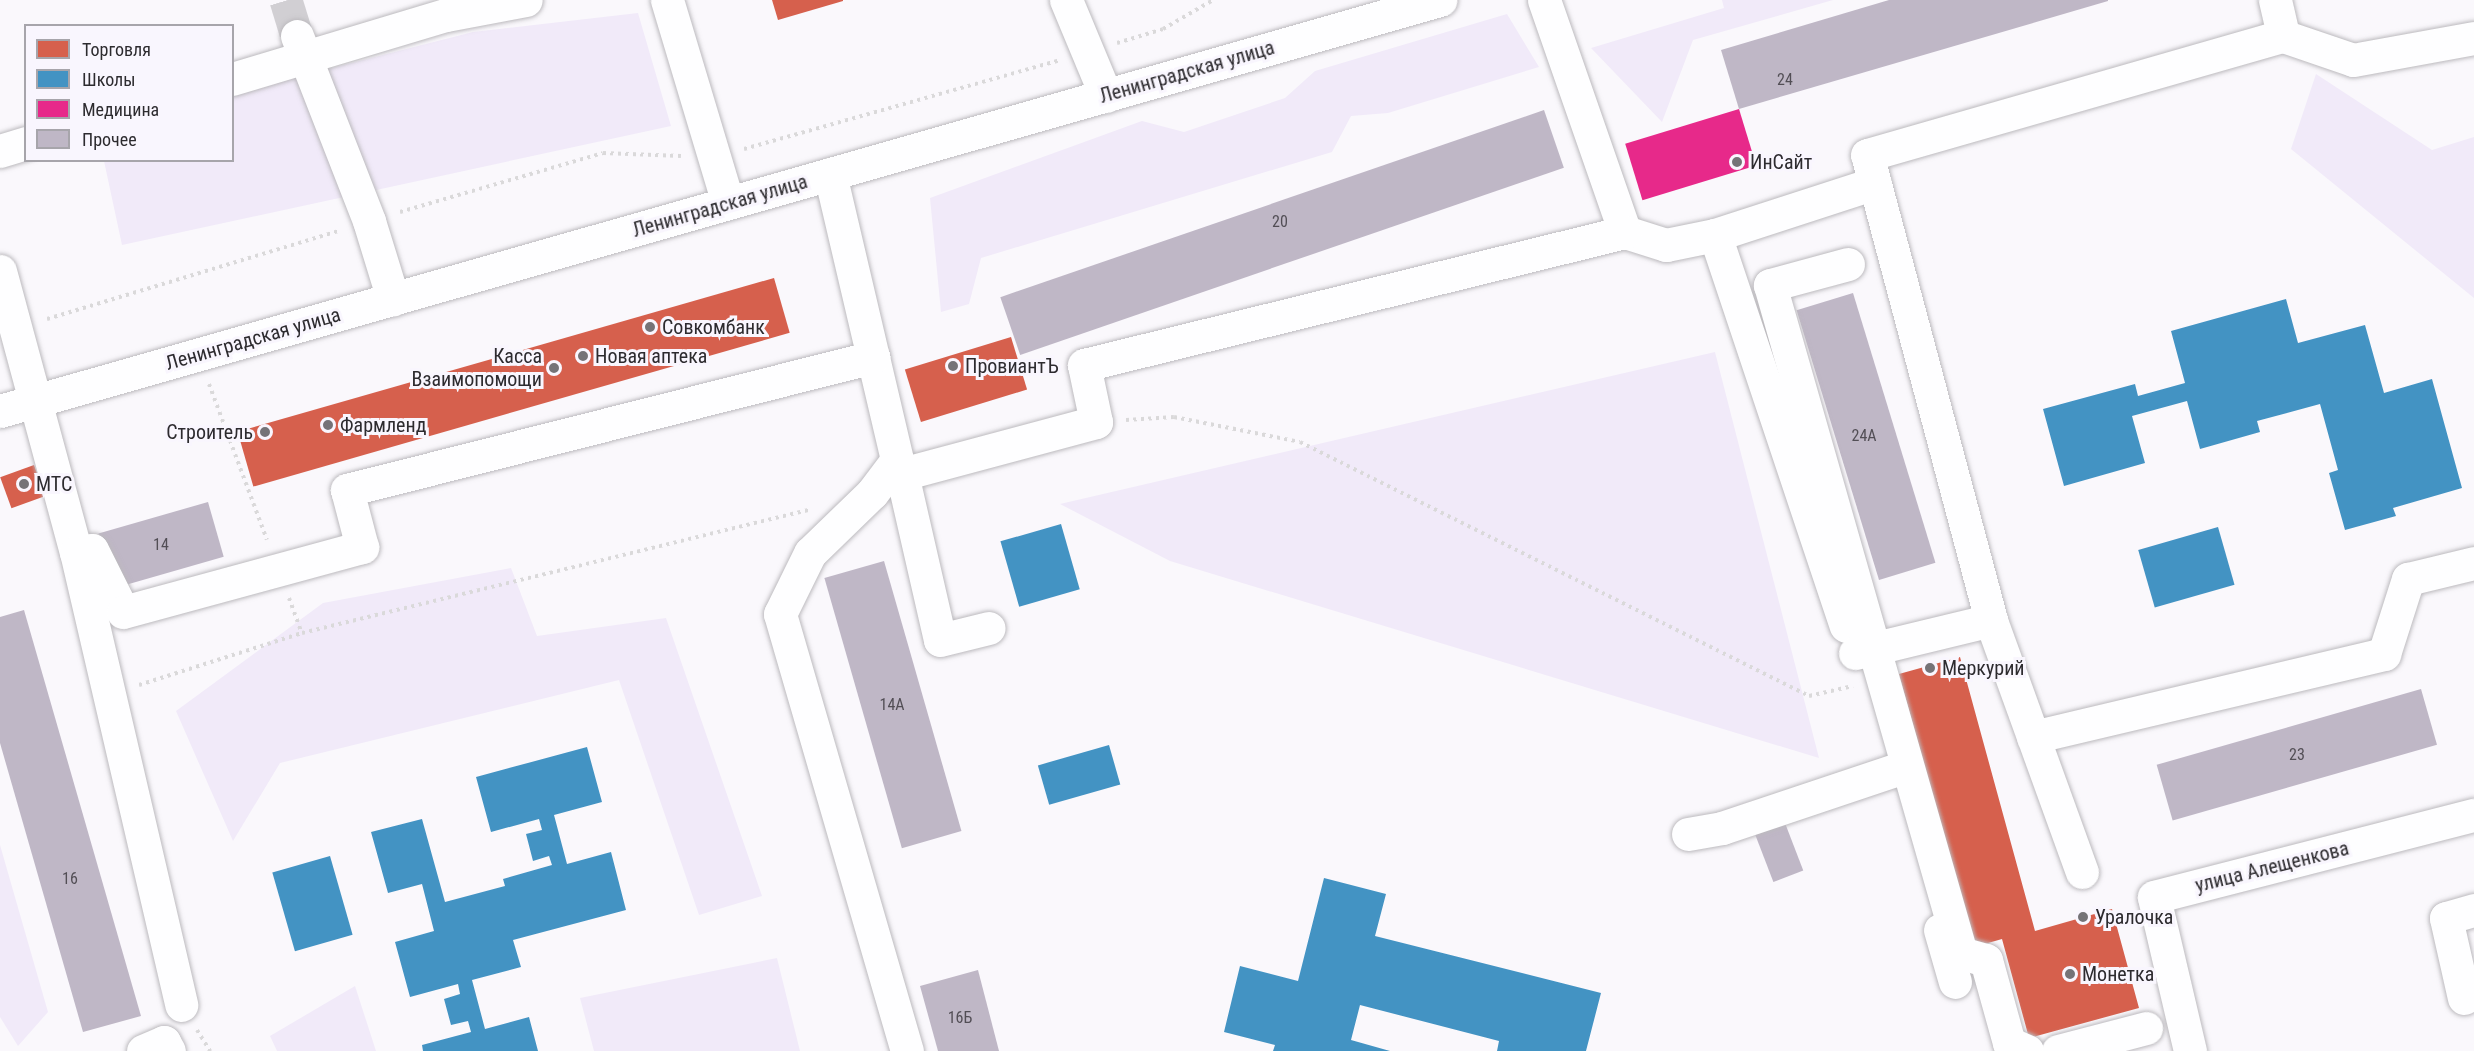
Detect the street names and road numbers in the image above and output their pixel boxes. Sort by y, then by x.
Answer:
street label: Ленинградская улица [1097,36,1277,108]
street label: Ленинградская улица [630,170,810,242]
street label: Ленинградская улица [163,303,343,375]
street label: улица Алещенкова [2193,836,2351,898]

